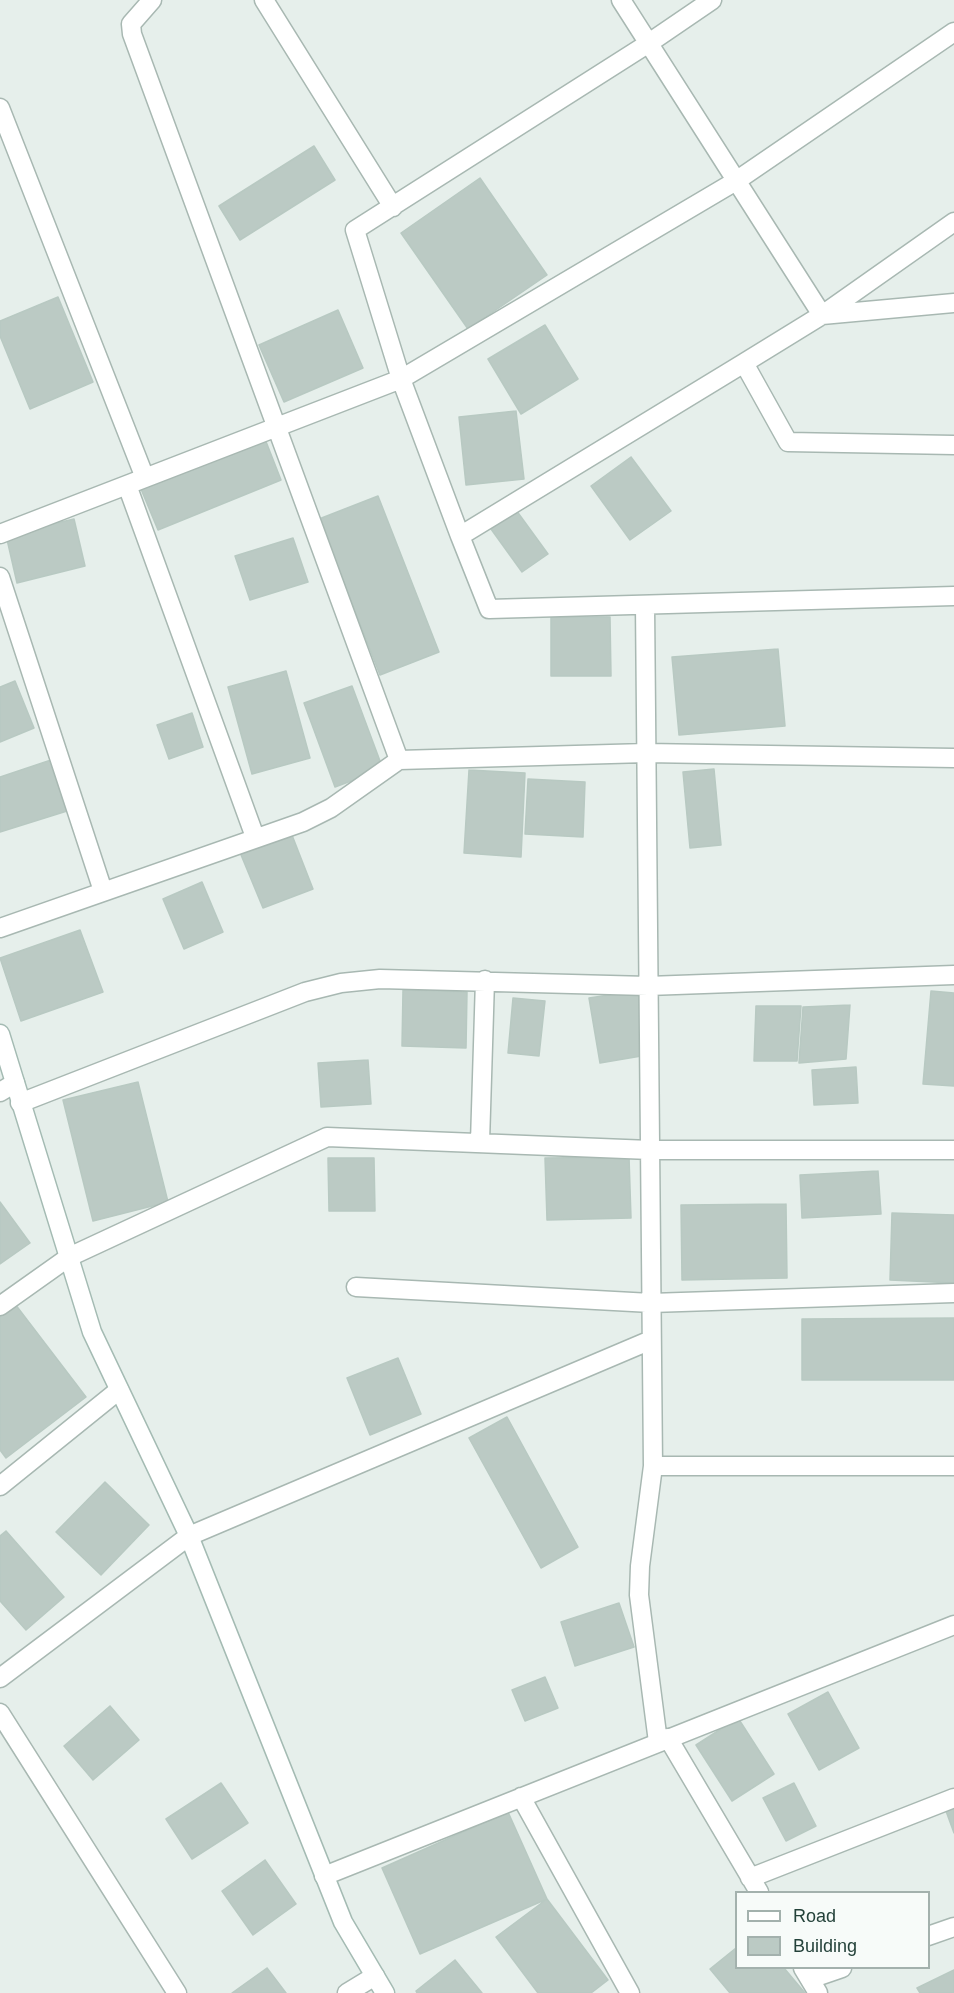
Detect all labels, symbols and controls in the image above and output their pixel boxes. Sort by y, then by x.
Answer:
legend [735,1891,930,1969]
text: Road [793,1906,836,1926]
text: Building [793,1936,857,1956]

